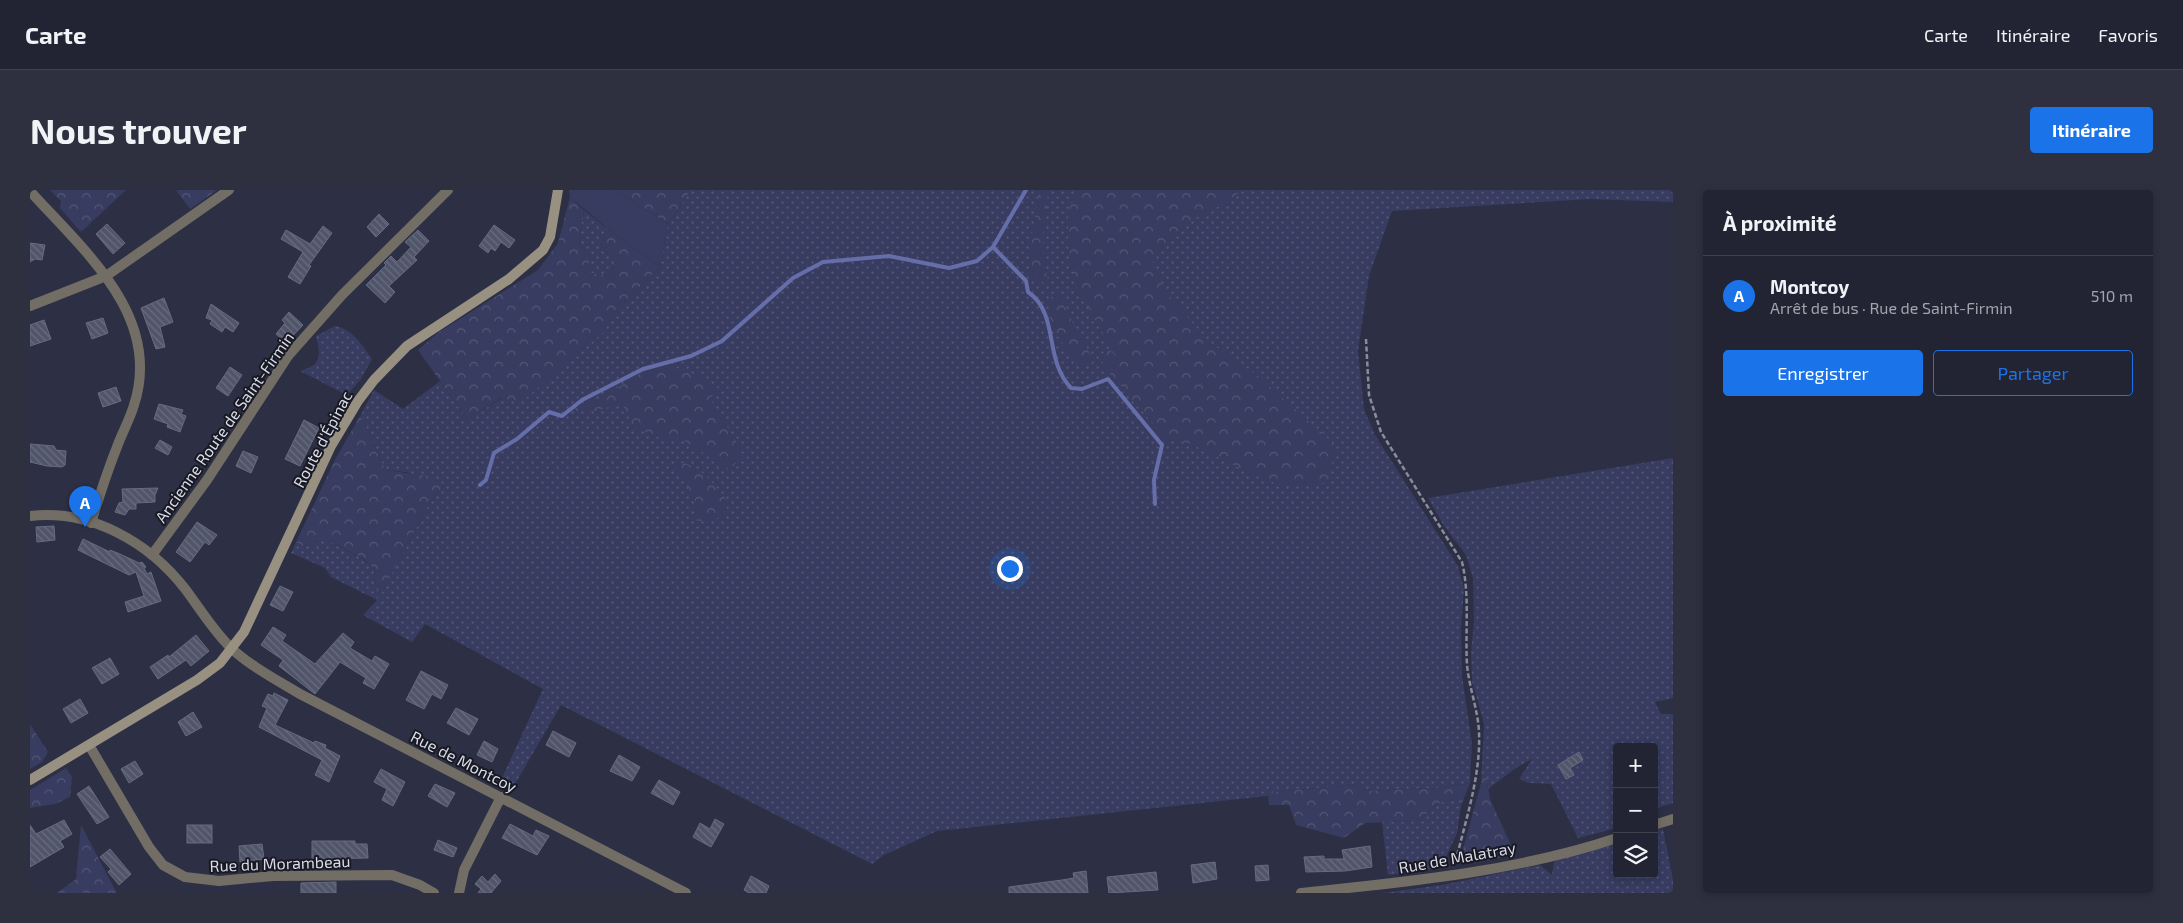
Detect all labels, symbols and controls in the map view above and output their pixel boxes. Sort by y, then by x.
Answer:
text: Carte [25,20,86,49]
text: Carte [1924,24,1968,46]
text: Itinéraire [1996,24,2070,46]
text: Favoris [2098,24,2158,46]
button: Itinéraire [2030,107,2153,153]
text: Nous trouver [30,109,247,151]
text: À proximité [1723,210,1837,235]
text: Montcoy [1770,275,1849,298]
text: A [1734,286,1744,305]
text: 510 m [2091,286,2133,305]
text: Arrêt de bus · Rue de Saint-Firmin [1770,298,2012,317]
street label: Ancienne Route de Saint-Firmin [151,328,297,526]
button: Enregistrer [1723,350,1923,396]
button: Partager [1933,350,2133,396]
street label: Route d'Épinac [289,387,356,491]
pin: A [69,486,101,527]
your location [997,556,1023,582]
street label: Rue de Montcoy [408,726,521,796]
map controls [1613,743,1658,878]
button: + [1613,743,1658,788]
button: − [1613,788,1658,833]
button: layers [1613,833,1658,878]
street label: Rue de Malatray [1397,837,1518,877]
street label: Rue du Morambeau [209,851,351,875]

